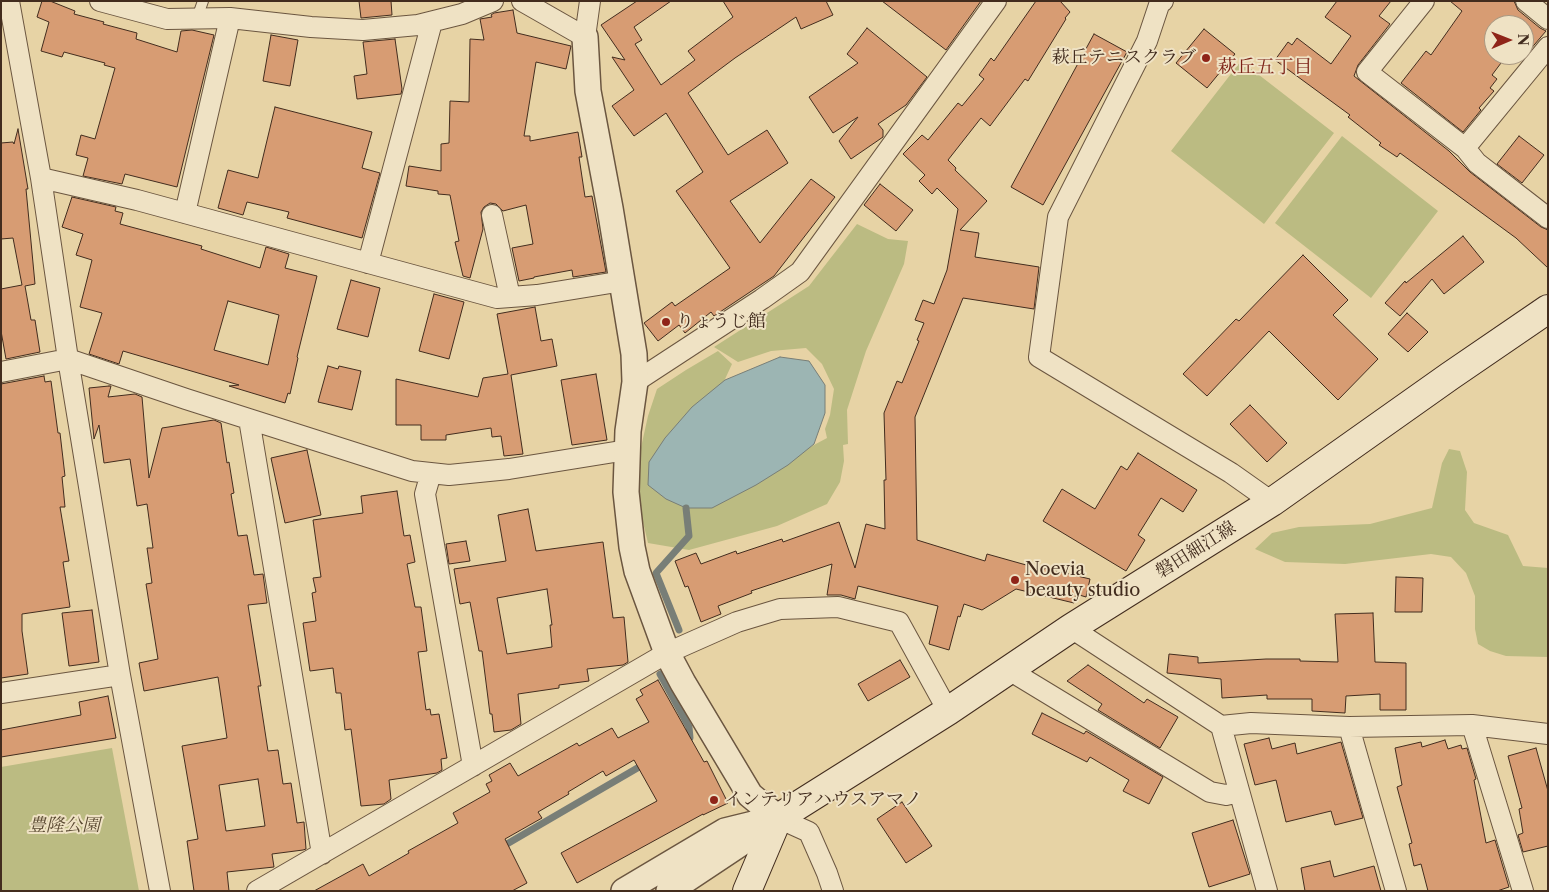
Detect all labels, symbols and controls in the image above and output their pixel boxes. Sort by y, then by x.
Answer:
north arrow [1484,15,1534,65]
text: N [1514,34,1532,46]
place label: 萩丘テニスクラブ [1052,47,1196,69]
marker: 萩丘テニスクラブ [1200,52,1212,64]
district label: 萩丘五丁目 [1218,57,1312,79]
place label: りょうじ館 [676,311,766,333]
marker: りょうじ館 [660,316,672,328]
street label: 磐田細江線 [1152,517,1240,583]
place label: Noevia beauty studio [1025,559,1140,602]
marker: Noevia beauty studio [1009,574,1021,586]
place label: インテリアハウスアマノ [724,789,922,811]
marker: インテリアハウスアマノ [708,794,720,806]
park label: 豊隆公園 [28,815,100,837]

